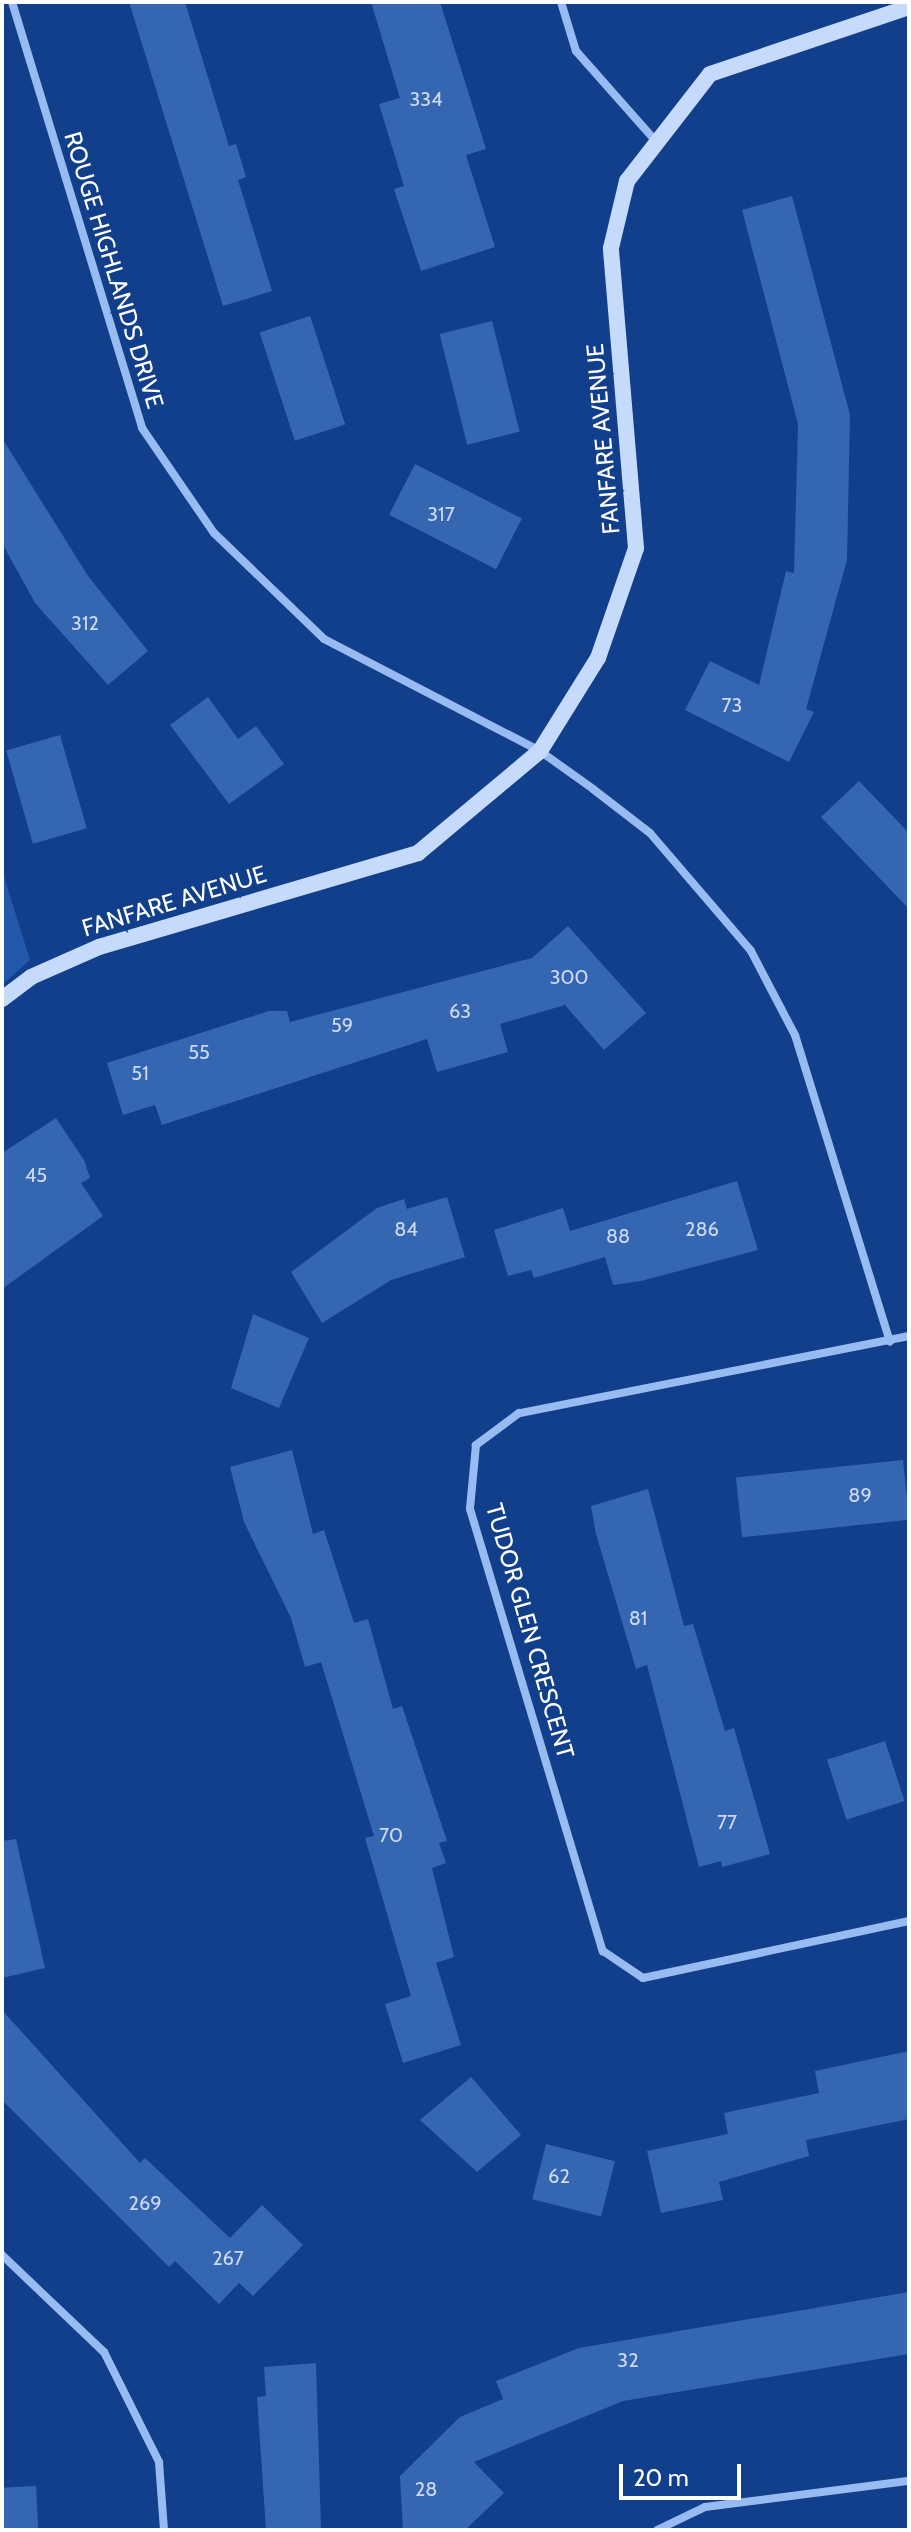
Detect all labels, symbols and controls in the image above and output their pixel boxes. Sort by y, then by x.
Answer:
house number: 334 [409,87,443,111]
street label: ROUGE HIGHLANDS DRIVE [58,128,170,412]
street label: FANFARE AVENUE [580,342,626,536]
house number: 317 [427,502,455,526]
house number: 312 [71,611,99,635]
house number: 73 [722,693,742,717]
street label: FANFARE AVENUE [78,859,270,943]
house number: 300 [550,965,588,989]
house number: 63 [449,999,471,1023]
house number: 59 [331,1013,353,1037]
house number: 55 [188,1040,210,1064]
house number: 51 [131,1061,149,1085]
house number: 45 [25,1163,47,1187]
house number: 84 [394,1217,418,1241]
house number: 286 [685,1217,719,1241]
house number: 88 [606,1224,630,1248]
house number: 89 [848,1483,872,1507]
street label: TUDOR GLEN CRESCENT [480,1500,580,1762]
house number: 81 [629,1606,647,1630]
house number: 77 [717,1810,737,1834]
house number: 70 [379,1823,403,1847]
house number: 62 [548,2164,570,2188]
house number: 269 [128,2191,162,2215]
house number: 267 [212,2246,244,2270]
house number: 32 [617,2348,639,2372]
scale bar [623,2448,745,2498]
text: 20 m [633,2463,689,2492]
house number: 28 [415,2477,437,2501]

